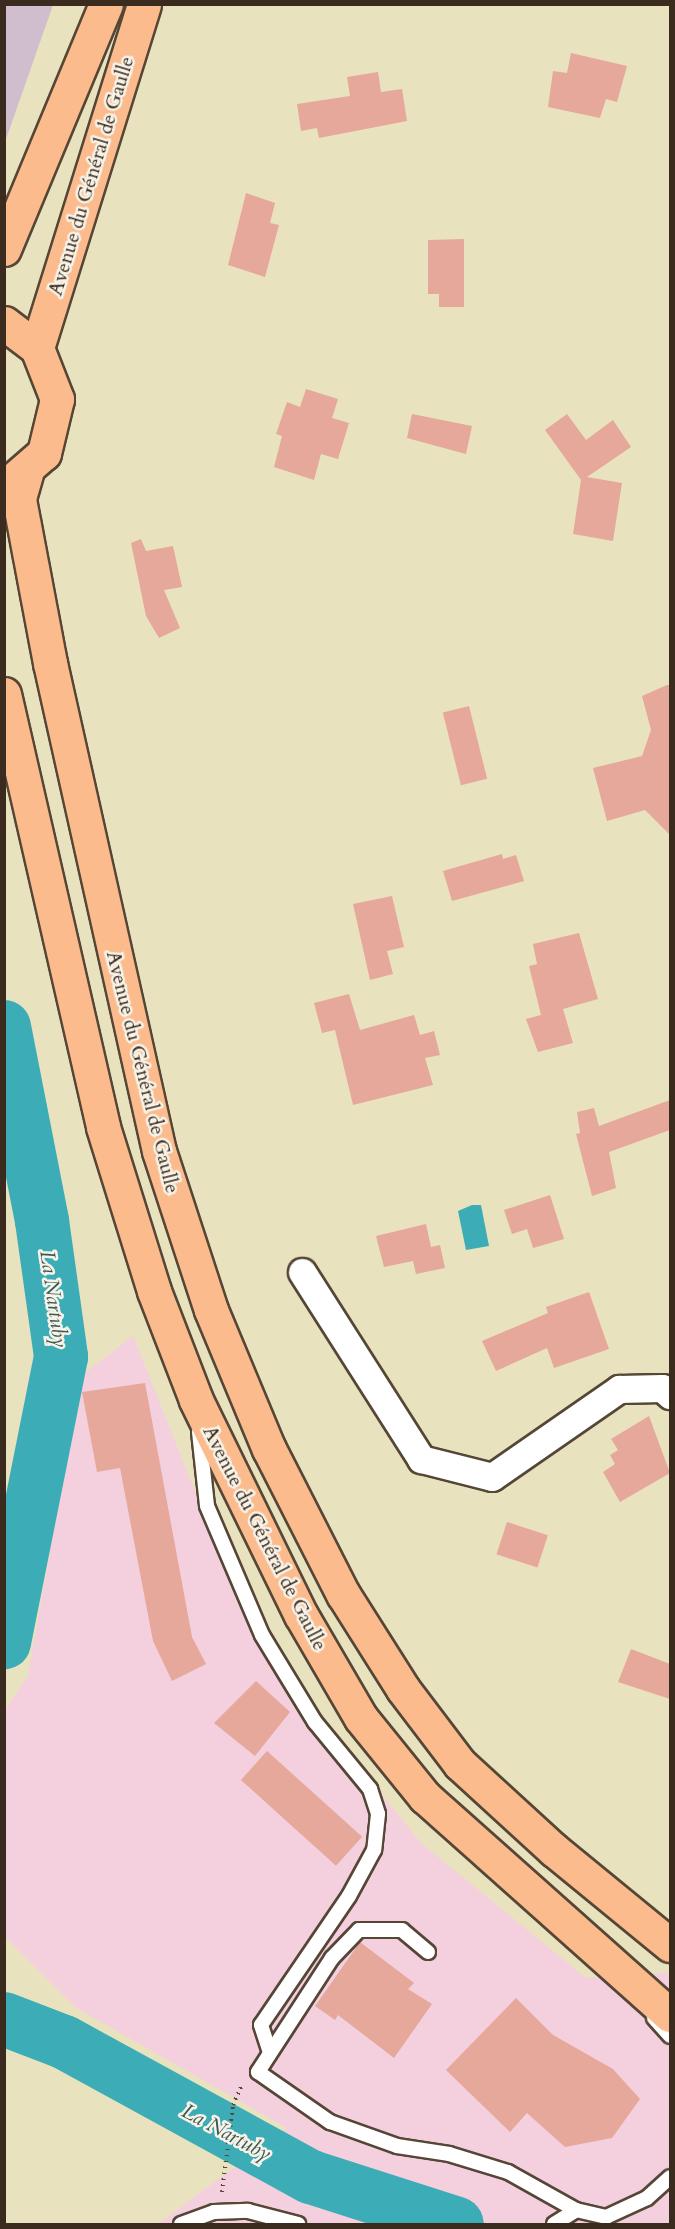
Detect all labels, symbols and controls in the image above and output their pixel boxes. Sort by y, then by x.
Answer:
street label: Avenue du Général de Gaulle [43,54,139,298]
street label: Avenue du Général de Gaulle [101,948,185,1196]
water label: La Nartuby [34,1249,72,1349]
street label: Avenue du Général de Gaulle [198,1422,332,1654]
water label: La Nartuby [177,2099,275,2167]

